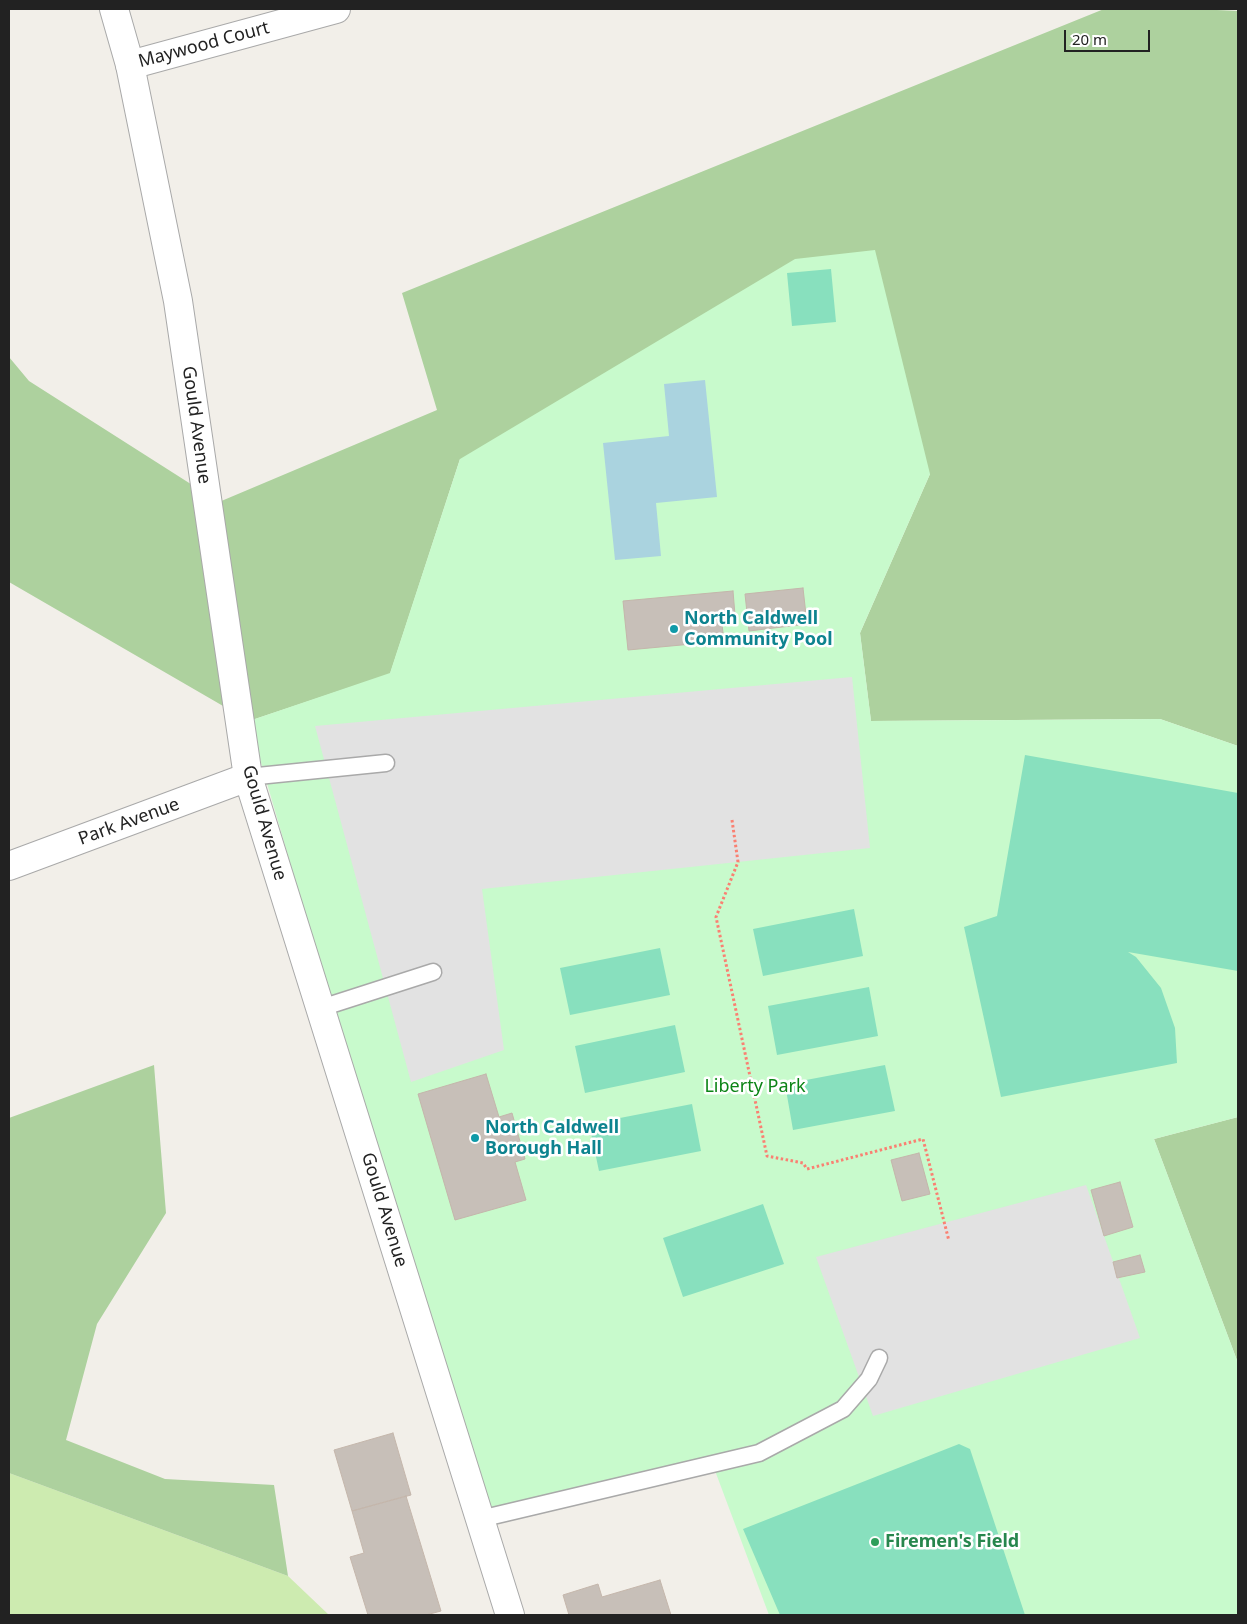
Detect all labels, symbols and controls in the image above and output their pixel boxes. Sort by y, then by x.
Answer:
street label: Maywood Court [136,17,272,73]
scale bar [1067,20,1153,52]
text: 20 m [1072,29,1107,49]
street label: Gould Avenue [177,365,215,485]
place label: North Caldwell Community Pool [684,608,832,650]
marker: North Caldwell Community Pool [668,623,680,635]
street label: Gould Avenue [237,763,291,883]
street label: Park Avenue [76,794,182,850]
park label: Liberty Park [704,1076,806,1098]
place label: North Caldwell Borough Hall [485,1117,619,1160]
marker: North Caldwell Borough Hall [469,1132,481,1144]
street label: Gould Avenue [356,1150,412,1270]
place label: Firemen's Field [885,1531,1019,1553]
marker: Firemen's Field [869,1536,881,1548]

